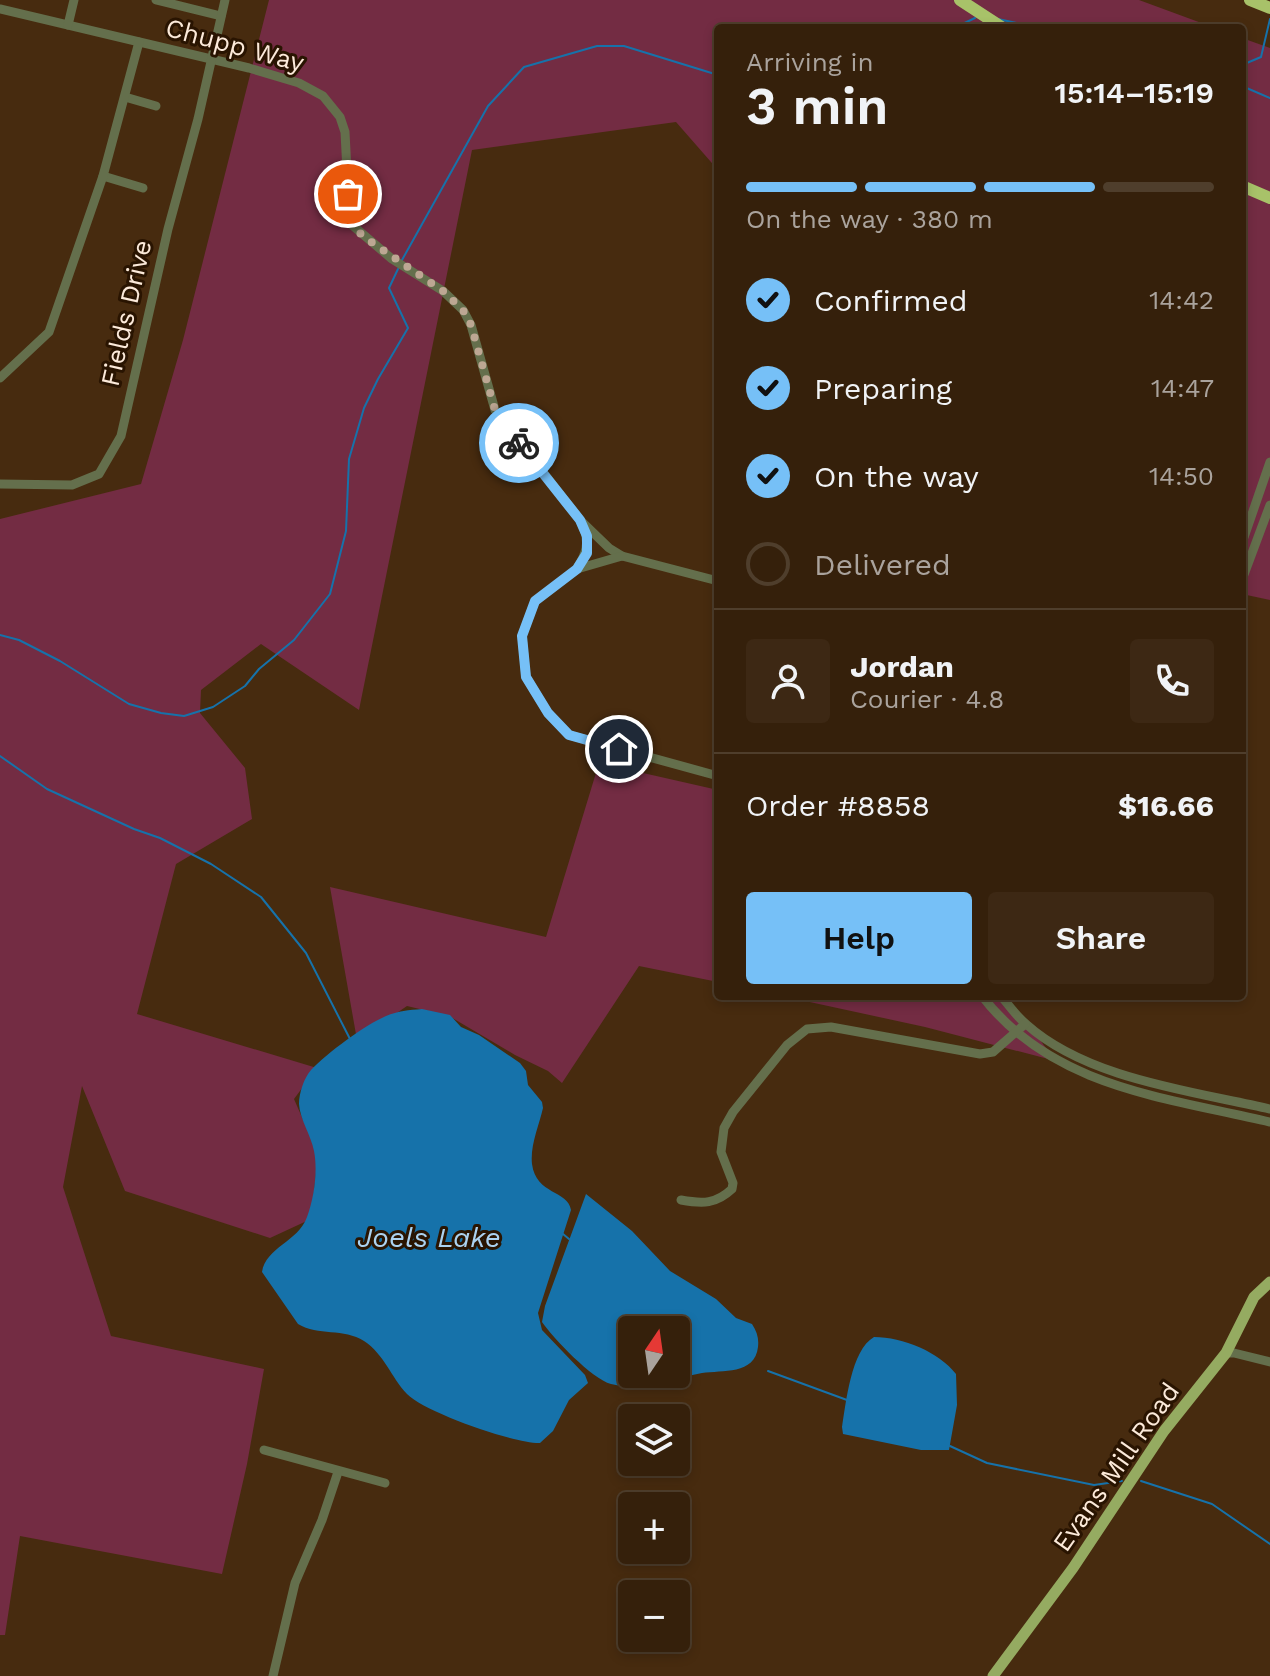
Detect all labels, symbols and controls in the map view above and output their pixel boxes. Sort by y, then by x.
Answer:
street label: Chupp Way [162,12,308,78]
text: Arriving in [746,47,874,77]
text: 15:14–15:19 [1054,75,1214,110]
text: 3 min [746,76,889,137]
pin [314,160,382,228]
icon: bag [326,172,370,216]
text: On the way · 380 m [746,204,993,234]
street label: Fields Drive [95,237,157,389]
icon: check [746,278,790,322]
text: Confirmed [814,283,968,318]
text: 14:42 [1149,285,1214,315]
icon: check [746,366,790,410]
text: Preparing [814,371,952,406]
text: 14:47 [1151,373,1214,403]
courier [479,403,559,483]
icon: bike [497,421,541,465]
icon: check [746,454,790,498]
text: On the way [814,459,979,494]
text: 14:50 [1149,461,1214,491]
text: Delivered [814,547,951,582]
button: person [746,639,830,723]
button: phone [1130,639,1214,723]
text: Jordan [850,649,954,684]
text: Courier · 4.8 [850,684,1004,714]
pin [585,715,653,783]
icon: home [597,727,641,771]
text: Order #8858 [746,788,930,823]
text: $16.66 [1118,788,1214,823]
button: Help [746,892,972,984]
button: Share [988,892,1214,984]
water label: Joels Lake [357,1221,501,1254]
north arrow [618,1316,690,1388]
map controls [618,1316,690,1652]
street label: Evans Mill Road [1047,1377,1185,1557]
button: layers [618,1404,690,1476]
button: + [618,1492,690,1564]
button: − [618,1580,690,1652]

